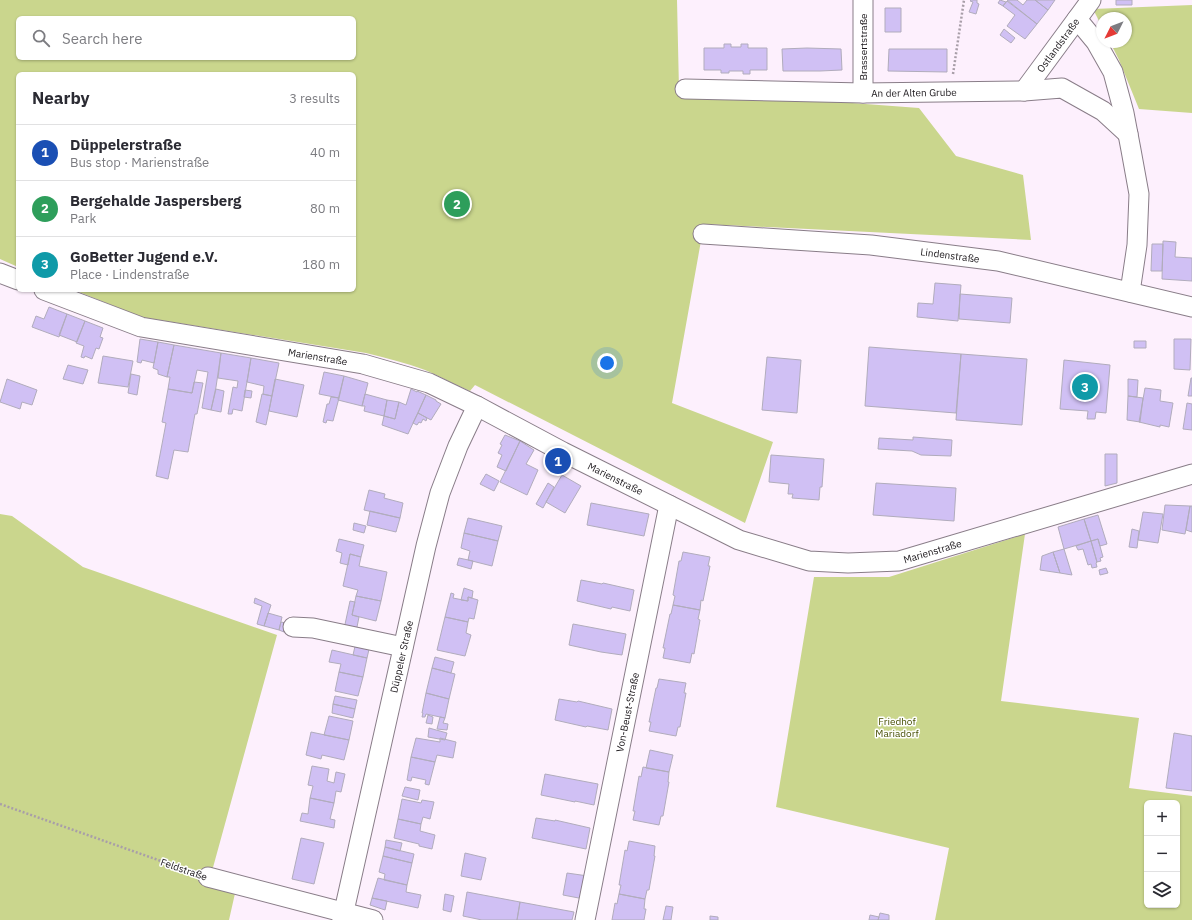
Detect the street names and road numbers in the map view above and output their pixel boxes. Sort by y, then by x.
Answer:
street label: Brassertstraße [857,13,870,81]
street label: Ostlandstraße [1034,15,1083,75]
street label: An der Alten Grube [871,86,957,100]
street label: Lindenstraße [920,245,981,266]
street label: Marienstraße [287,346,349,368]
street label: Marienstraße [586,459,645,498]
street label: Marienstraße [902,537,964,566]
street label: Düppeler Straße [387,619,416,694]
street label: Von-Beust-Straße [613,671,642,753]
street label: Feldstraße [159,855,209,884]

